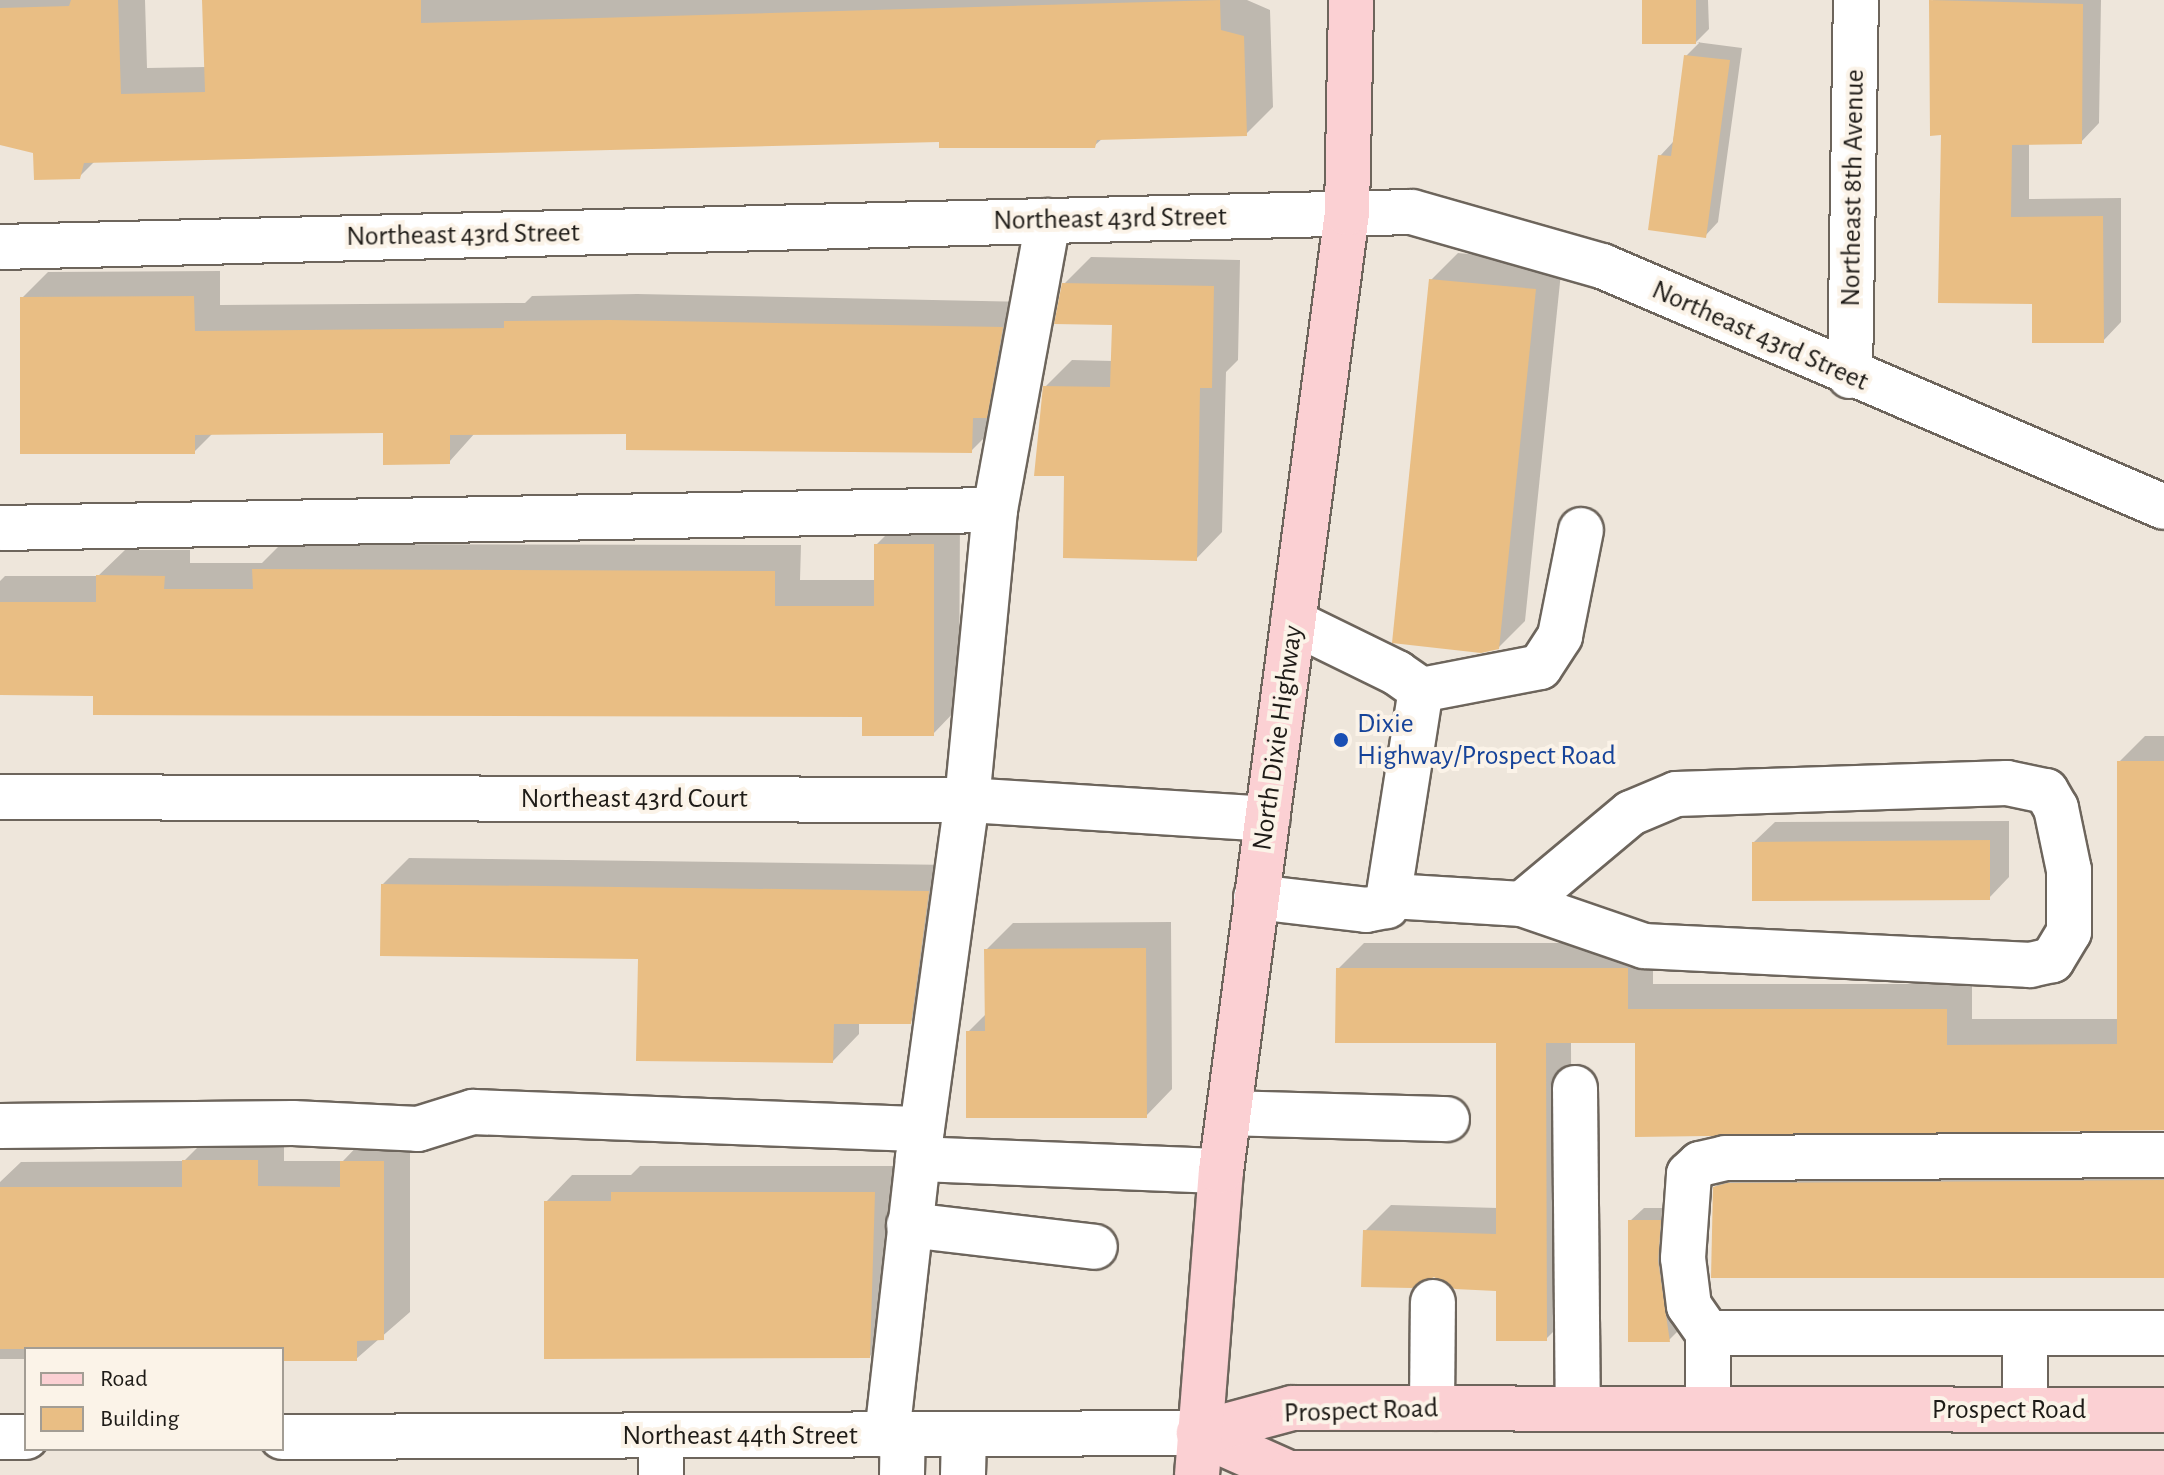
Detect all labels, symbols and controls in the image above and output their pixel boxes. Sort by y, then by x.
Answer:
street label: Northeast 8th Avenue [1834,69,1872,307]
street label: Northeast 43rd Street [993,200,1227,238]
street label: Northeast 43rd Street [346,216,580,254]
street label: Northeast 43rd Street [1647,273,1873,399]
street label: North Dixie Highway [1246,623,1310,853]
place label: Dixie Highway/Prospect Road [1357,707,1616,773]
marker: Dixie Highway/Prospect Road [1332,731,1350,749]
street label: Northeast 43rd Court [520,782,748,816]
legend [24,1347,284,1451]
text: Road [100,1367,148,1391]
street label: Prospect Road [1283,1392,1439,1430]
street label: Prospect Road [1932,1393,2086,1427]
text: Building [100,1407,179,1431]
street label: Northeast 44th Street [622,1419,858,1453]

